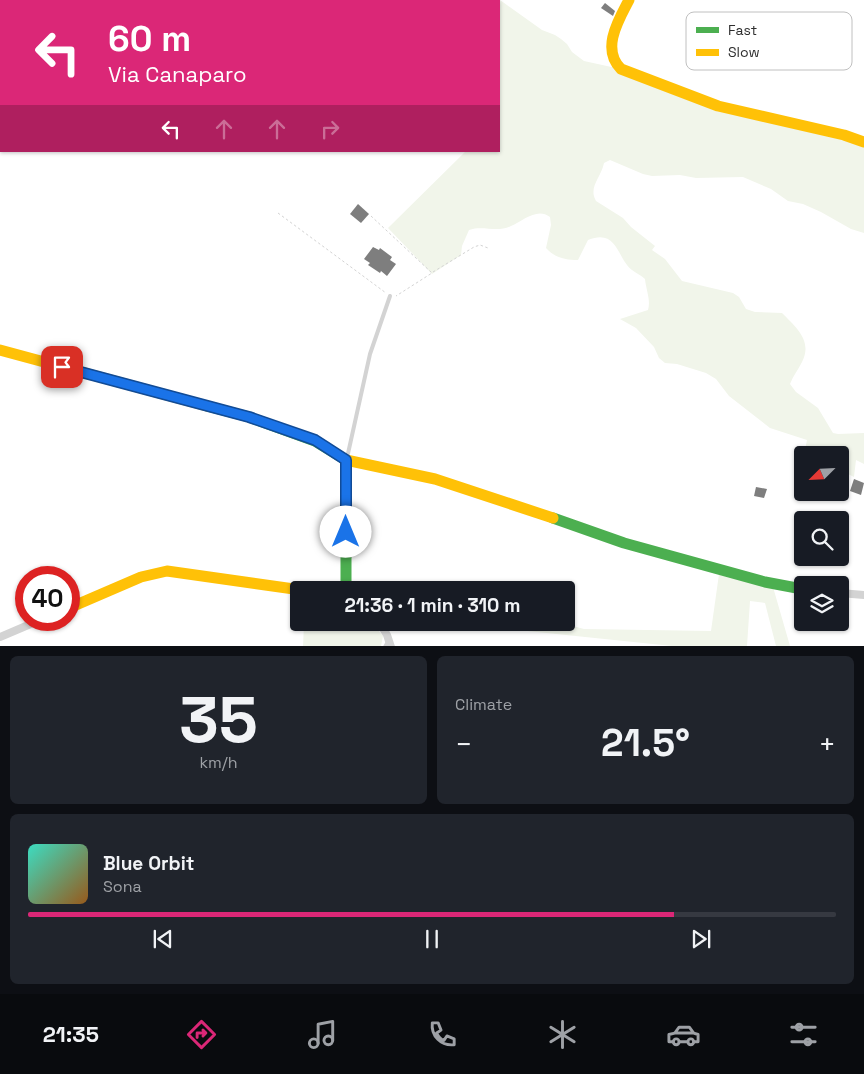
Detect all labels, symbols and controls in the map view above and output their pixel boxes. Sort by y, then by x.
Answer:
legend [686,12,852,70]
text: 60 m [108,17,191,61]
icon: left [25,20,90,85]
text: Fast [728,21,757,39]
text: Slow [728,43,760,61]
text: Via Canaparo [108,60,247,88]
icon: left [157,115,185,143]
icon: ahead [210,115,238,143]
icon: ahead [263,115,291,143]
icon: right [316,115,344,143]
pin [41,346,83,388]
icon: arrive [48,353,76,381]
north arrow [794,446,849,501]
map controls [794,446,849,631]
position arrow [319,505,371,557]
button: search [794,511,849,566]
speed limit sign: 40 [15,566,80,631]
button: layers [794,576,849,631]
text: 21:36 · 1 min · 310 m [345,593,520,618]
text: 35 [179,678,258,761]
text: Climate [455,694,512,715]
text: 21.5° [601,719,690,767]
text: − [455,726,472,762]
text: + [819,726,836,762]
text: km/h [199,752,238,773]
text: Blue Orbit [103,851,194,876]
text: Sona [103,876,142,897]
icon: previous [149,925,177,953]
icon: pause [418,925,446,953]
icon: next [687,925,715,953]
icon: directions [184,1017,219,1052]
icon: music [305,1017,340,1052]
icon: phone [425,1017,460,1052]
icon: climate [545,1017,580,1052]
icon: car [666,1017,701,1052]
icon: filters [786,1017,821,1052]
text: 21:35 [43,1020,99,1048]

